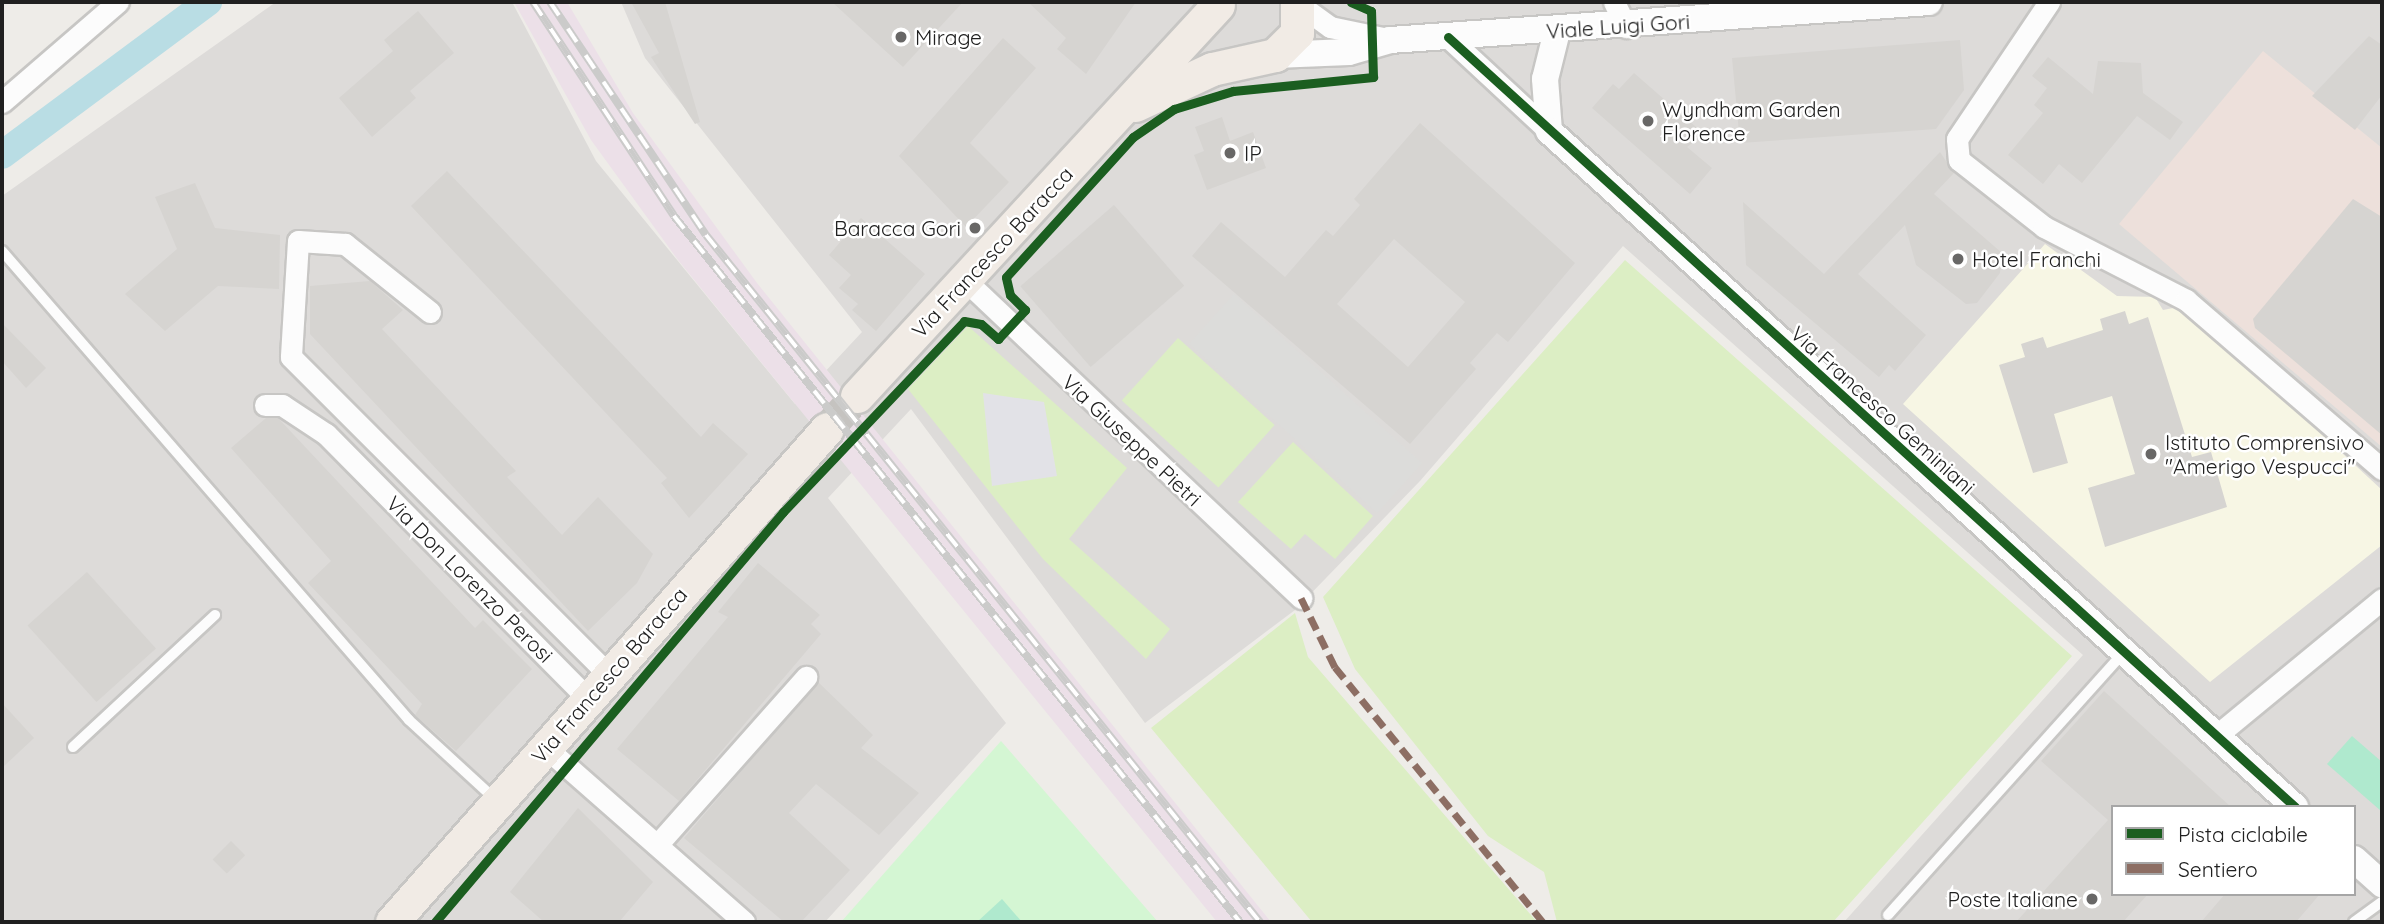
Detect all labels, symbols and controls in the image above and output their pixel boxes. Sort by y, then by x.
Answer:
street label: Viale Luigi Gori [1545,8,1691,44]
place label: Mirage [915,24,982,50]
marker: Mirage [893,29,909,45]
place label: Wyndham Garden Florence [1662,96,1841,146]
marker: Wyndham Garden Florence [1640,113,1656,129]
place label: IP [1244,140,1262,166]
marker: IP [1222,145,1238,161]
street label: Via Francesco Baracca [906,161,1078,343]
place label: Baracca Gori [834,215,961,241]
marker: Baracca Gori [967,220,983,236]
place label: Hotel Franchi [1972,246,2101,272]
marker: Hotel Franchi [1950,251,1966,267]
street label: Via Francesco Geminiani [1786,321,1980,499]
street label: Via Giuseppe Pietri [1057,369,1207,511]
place label: Istituto Comprensivo "Amerigo Vespucci" [2165,429,2364,479]
marker: Istituto Comprensivo "Amerigo Vespucci" [2143,446,2159,462]
street label: Via Don Lorenzo Perosi [381,490,559,668]
street label: Via Francesco Baracca [526,582,692,768]
legend [2111,805,2356,896]
text: Pista ciclabile [2178,821,2308,847]
text: Sentiero [2178,856,2258,882]
place label: Poste Italiane [1947,886,2078,912]
marker: Poste Italiane [2084,891,2100,907]

